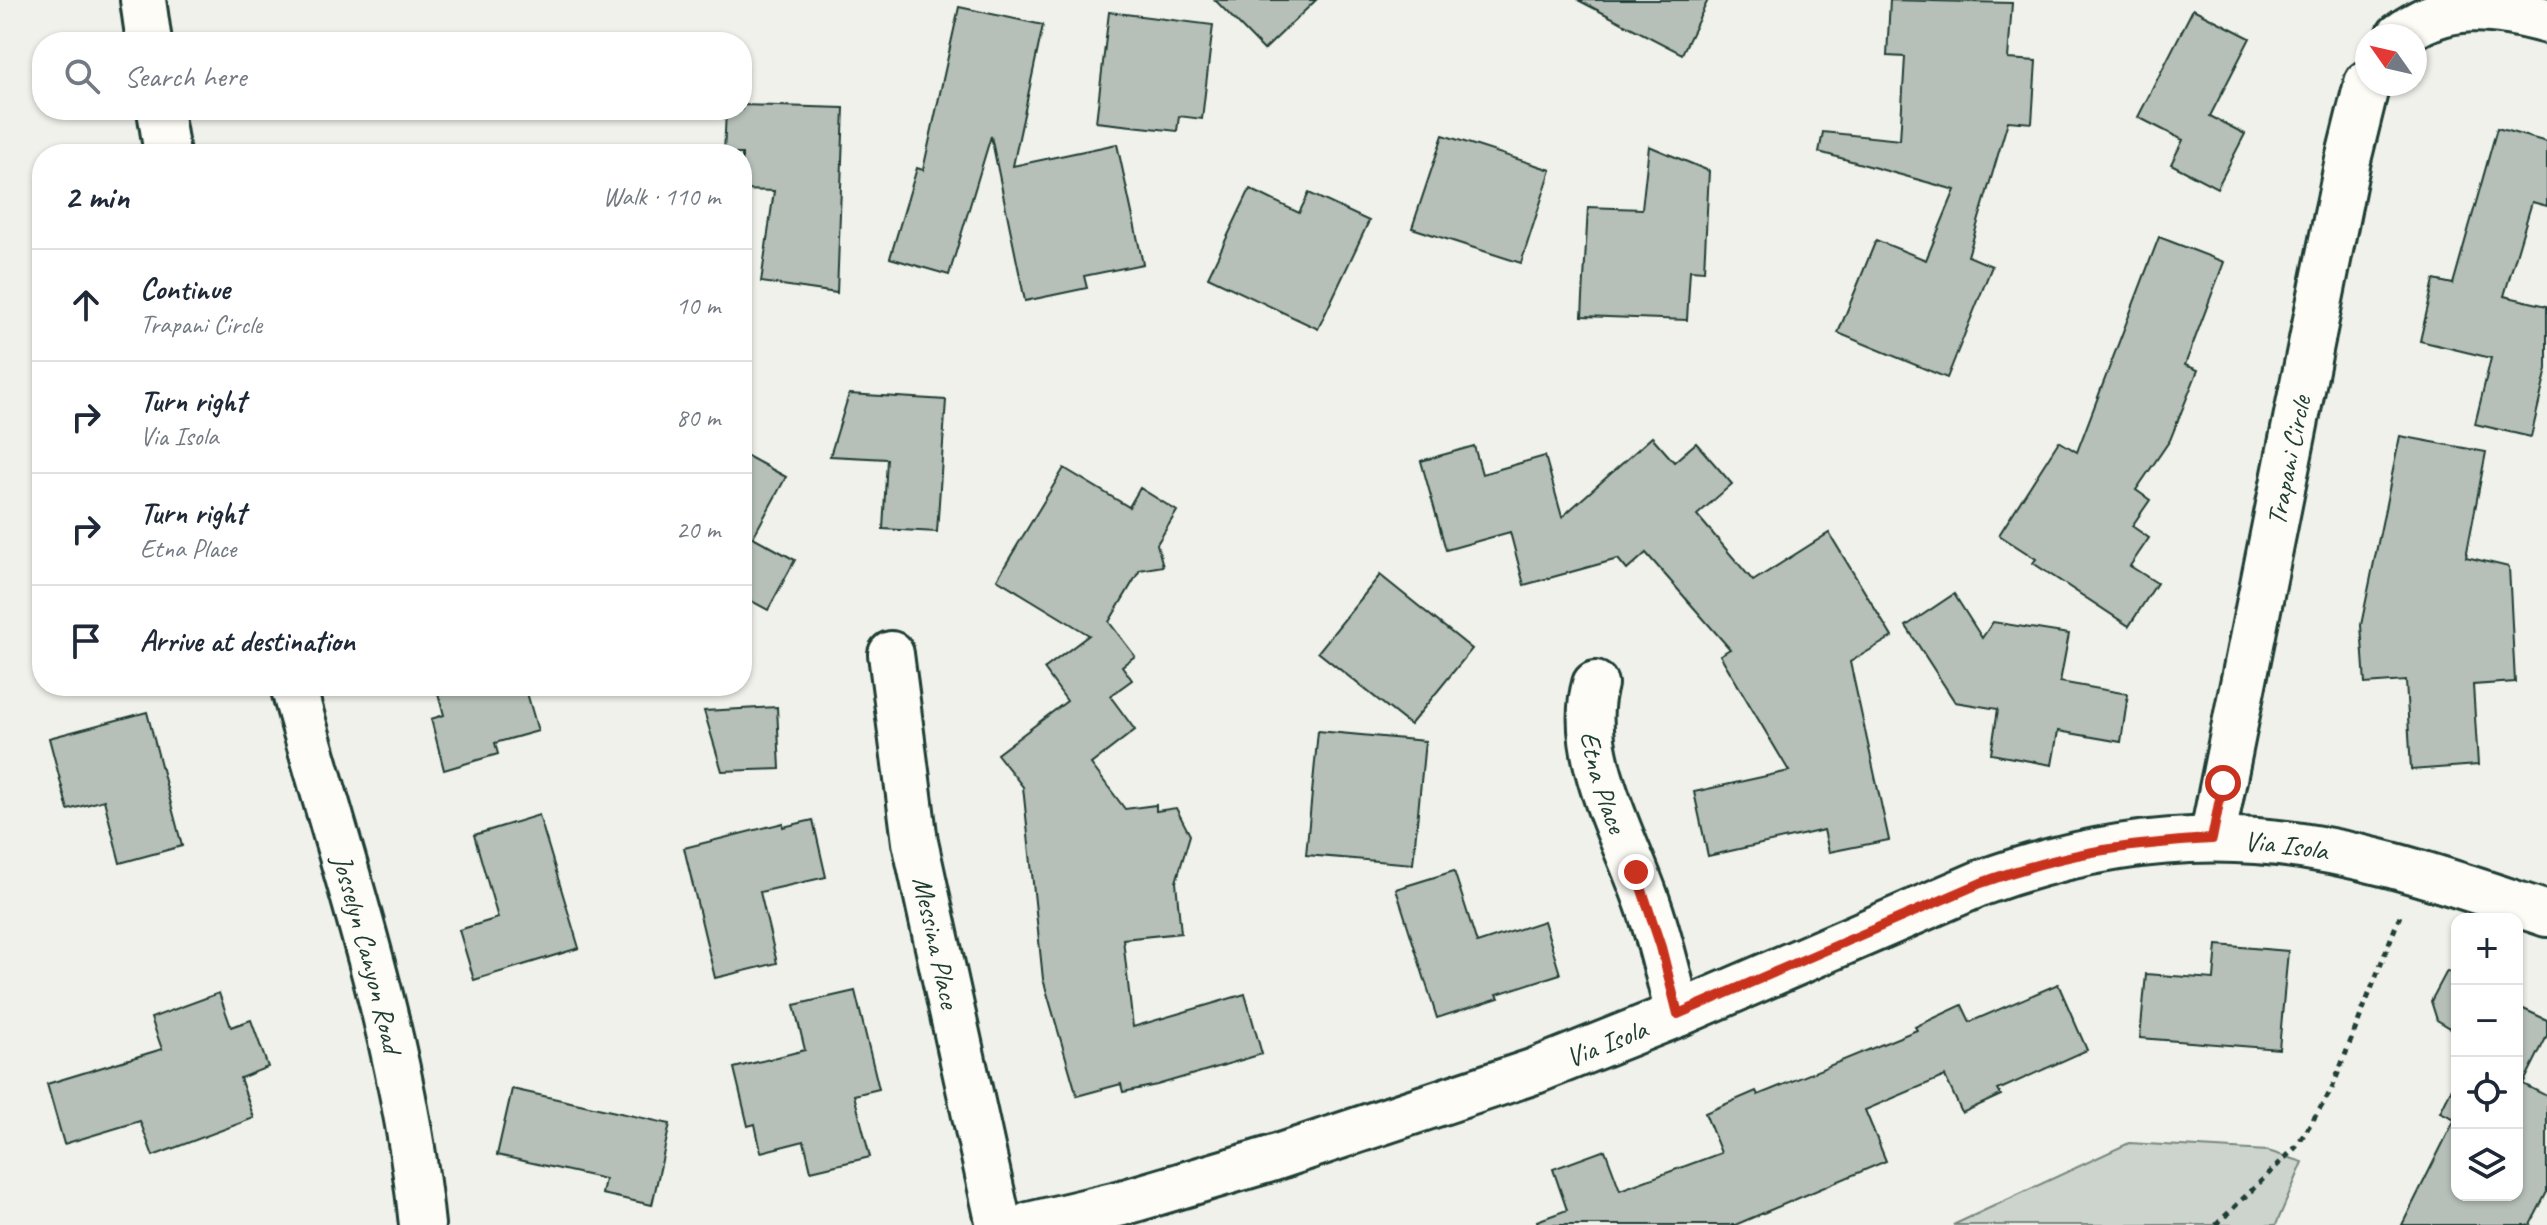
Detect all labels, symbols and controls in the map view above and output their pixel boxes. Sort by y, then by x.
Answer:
north arrow [2355,24,2427,96]
search box [32,32,752,120]
icon: search [60,54,104,98]
text: Search here [124,57,246,95]
text: 2 min [64,175,129,218]
text: Walk · 110 m [603,180,720,213]
text: Continue [140,270,230,308]
icon: ahead [64,283,108,327]
text: 10 m [676,289,720,322]
text: Trapani Circle [140,308,262,341]
text: Turn right [140,382,245,420]
street label: Trapani Circle [2258,391,2319,529]
icon: right [64,395,108,439]
text: 80 m [676,401,720,434]
text: Via Isola [140,420,218,453]
text: Turn right [140,494,245,532]
icon: right [64,507,108,551]
text: 20 m [676,513,720,546]
text: Etna Place [140,532,236,565]
icon: arrive [64,619,108,663]
text: Arrive at destination [140,622,355,660]
street label: Etna Place [1573,730,1636,840]
route start [2205,765,2241,801]
street label: Via Isola [2243,823,2333,868]
street label: Josselyn Canyon Road [324,849,411,1060]
route end [1618,854,1654,890]
street label: Messina Place [905,873,968,1013]
map controls [2451,913,2523,1201]
button: + [2451,913,2523,985]
button: − [2451,985,2523,1057]
street label: Via Isola [1561,1011,1654,1075]
button: locate [2451,1057,2523,1129]
button: layers [2451,1129,2523,1201]

